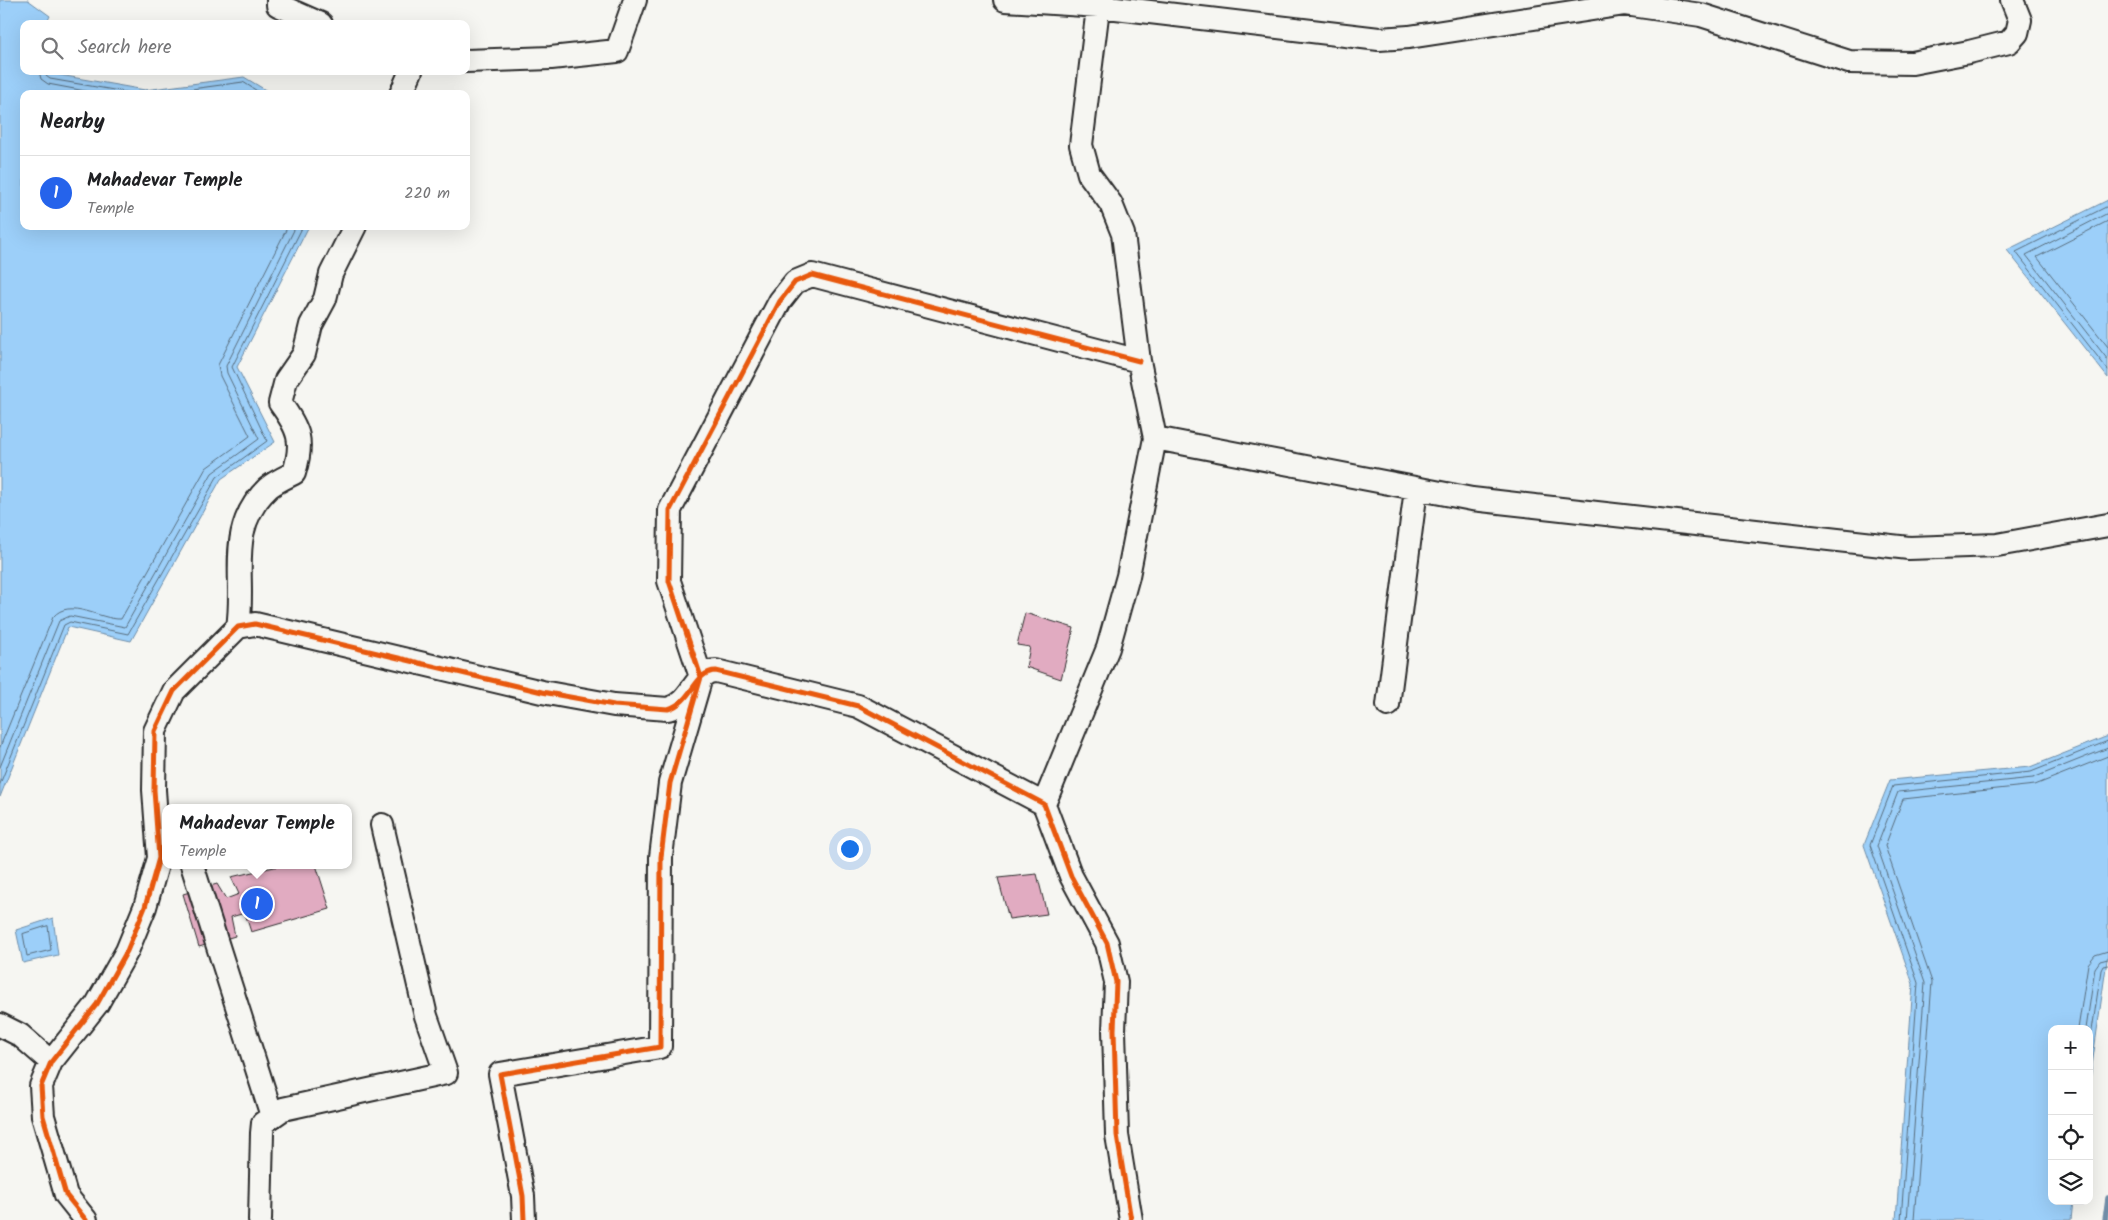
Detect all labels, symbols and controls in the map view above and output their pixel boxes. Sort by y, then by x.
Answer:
search box [20,20,470,75]
text: Search here [78,33,172,63]
icon: search [38,34,66,62]
text: Nearby [40,106,105,139]
text: Mahadevar Temple [87,166,243,196]
text: 1 [54,181,58,206]
text: 220 m [404,181,450,206]
text: Temple [87,196,134,221]
popup [162,804,352,869]
text: Mahadevar Temple [179,809,335,839]
your location [837,836,863,862]
text: Temple [179,839,226,864]
pin: 1 [241,885,273,923]
map controls [2048,1025,2093,1205]
button: + [2048,1025,2093,1070]
button: − [2048,1070,2093,1115]
button: locate [2048,1115,2093,1160]
button: layers [2048,1160,2093,1205]

